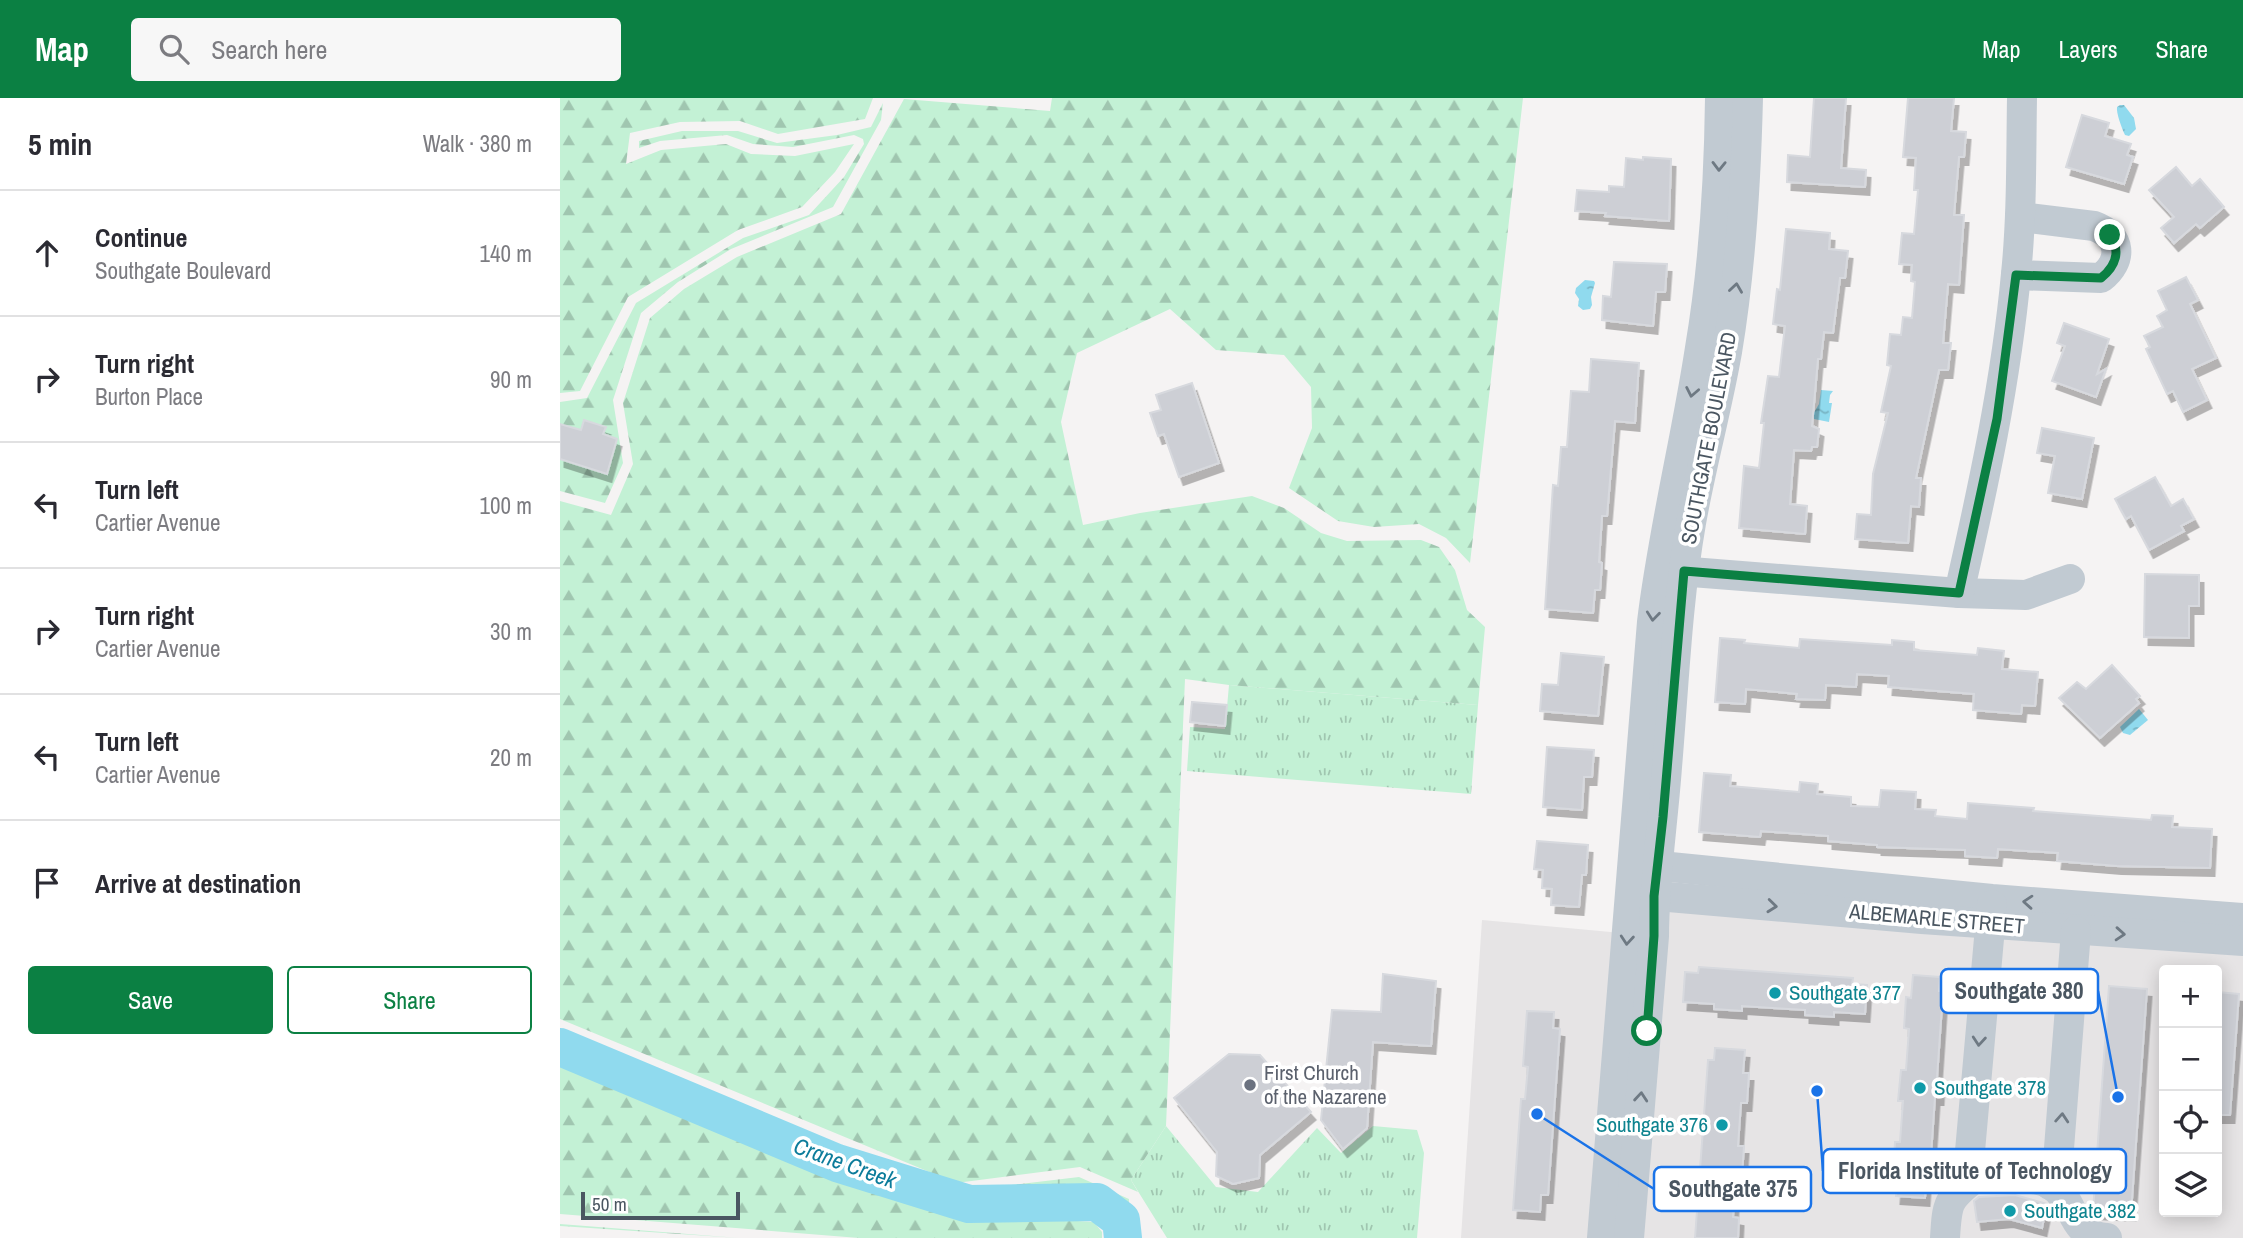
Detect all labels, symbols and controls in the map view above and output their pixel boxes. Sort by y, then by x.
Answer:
search box [131,18,621,81]
text: Map [35,27,89,71]
icon: search [155,30,193,68]
text: Search here [211,32,327,67]
text: Map [1982,33,2020,65]
text: Layers [2058,33,2117,65]
text: Share [2155,33,2208,65]
text: 5 min [28,124,92,164]
text: Walk · 380 m [423,128,532,159]
one-way arrow [1711,161,1727,172]
route end [2094,219,2125,250]
text: Continue [95,220,187,255]
icon: ahead [28,234,66,272]
text: 140 m [480,238,532,269]
text: Southgate Boulevard [95,255,271,286]
one-way arrow [1729,282,1744,294]
street label: SOUTHGATE BOULEVARD [1674,329,1743,547]
text: Turn right [95,346,194,381]
icon: right [28,360,66,398]
text: 90 m [490,364,532,395]
text: Burton Place [95,381,203,412]
one-way arrow [1685,386,1700,398]
text: Turn left [95,472,179,507]
icon: left [28,486,66,524]
text: 100 m [480,490,532,521]
text: Cartier Avenue [95,507,221,538]
text: Turn right [95,598,194,633]
one-way arrow [1646,610,1661,622]
icon: right [28,612,66,650]
text: 30 m [490,616,532,647]
text: Cartier Avenue [95,633,221,664]
text: Turn left [95,724,179,759]
icon: left [28,738,66,776]
text: 20 m [490,742,532,773]
text: Cartier Avenue [95,759,221,790]
icon: arrive [28,864,66,902]
text: Arrive at destination [95,866,301,901]
one-way arrow [2023,894,2034,909]
street label: ALBEMARLE STREET [1847,896,2026,941]
one-way arrow [1766,898,1777,913]
one-way arrow [2115,926,2126,941]
one-way arrow [1620,935,1635,946]
map controls [2159,965,2222,1217]
button: + [2159,965,2222,1028]
button: Save [28,966,273,1034]
button: Share [287,966,532,1034]
callout: Southgate 380 [1941,969,2098,1013]
text: Southgate 380 [1955,975,2083,1006]
place label: Southgate 377 [1789,978,1901,1007]
marker: Southgate 377 [1767,985,1783,1001]
route start [1631,1015,1662,1046]
button: − [2159,1028,2222,1091]
one-way arrow [1972,1036,1987,1047]
place label: First Church of the Nazarene [1264,1058,1387,1111]
place label: Southgate 378 [1934,1073,2046,1102]
marker: First Church of the Nazarene [1242,1077,1258,1093]
marker: Southgate 378 [1912,1080,1928,1096]
one-way arrow [1633,1091,1648,1102]
button: locate [2159,1091,2222,1154]
place label: Southgate 376 [1596,1110,1708,1139]
one-way arrow [2054,1112,2069,1123]
marker: Southgate 376 [1714,1117,1730,1133]
water label: Crane Creek [790,1130,902,1196]
callout: Florida Institute of Technology [1823,1149,2126,1193]
button: layers [2159,1154,2222,1217]
text: Florida Institute of Technology [1838,1155,2113,1186]
callout: Southgate 375 [1654,1167,1811,1211]
text: Southgate 375 [1669,1173,1797,1204]
scale bar [581,1189,740,1221]
text: 50 m [592,1191,627,1217]
place label: Southgate 382 [2024,1196,2136,1225]
marker: Southgate 382 [2002,1203,2018,1219]

